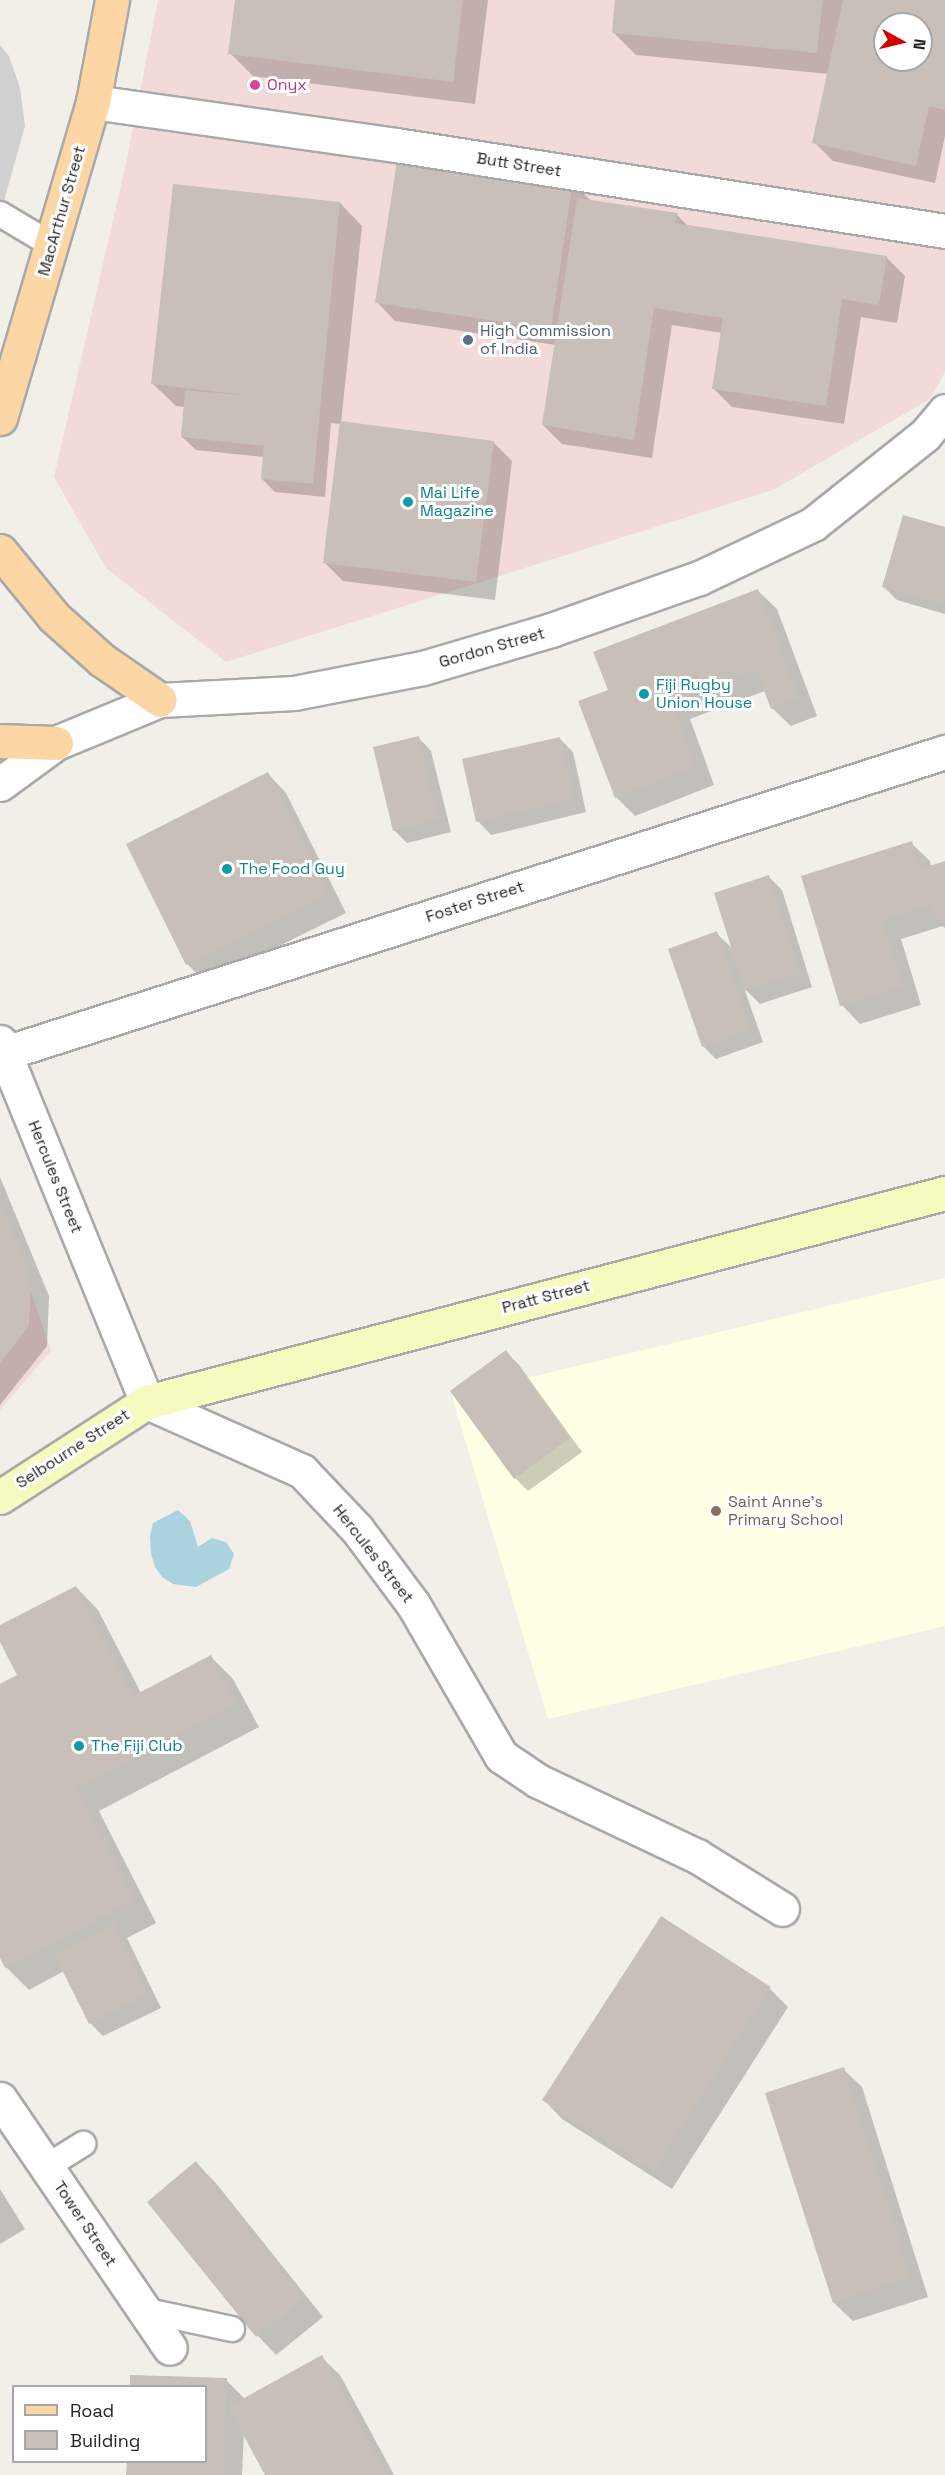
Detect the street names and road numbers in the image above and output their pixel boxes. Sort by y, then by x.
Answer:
street label: MacArthur Street [34,144,90,278]
street label: Butt Street [475,149,563,181]
street label: Gordon Street [437,624,547,672]
street label: Foster Street [423,877,527,927]
street label: Hercules Street [24,1118,86,1236]
street label: Pratt Street [500,1276,592,1318]
street label: Selbourne Street [13,1405,133,1493]
street label: Hercules Street [329,1501,417,1607]
street label: Tower Street [49,2178,121,2270]

